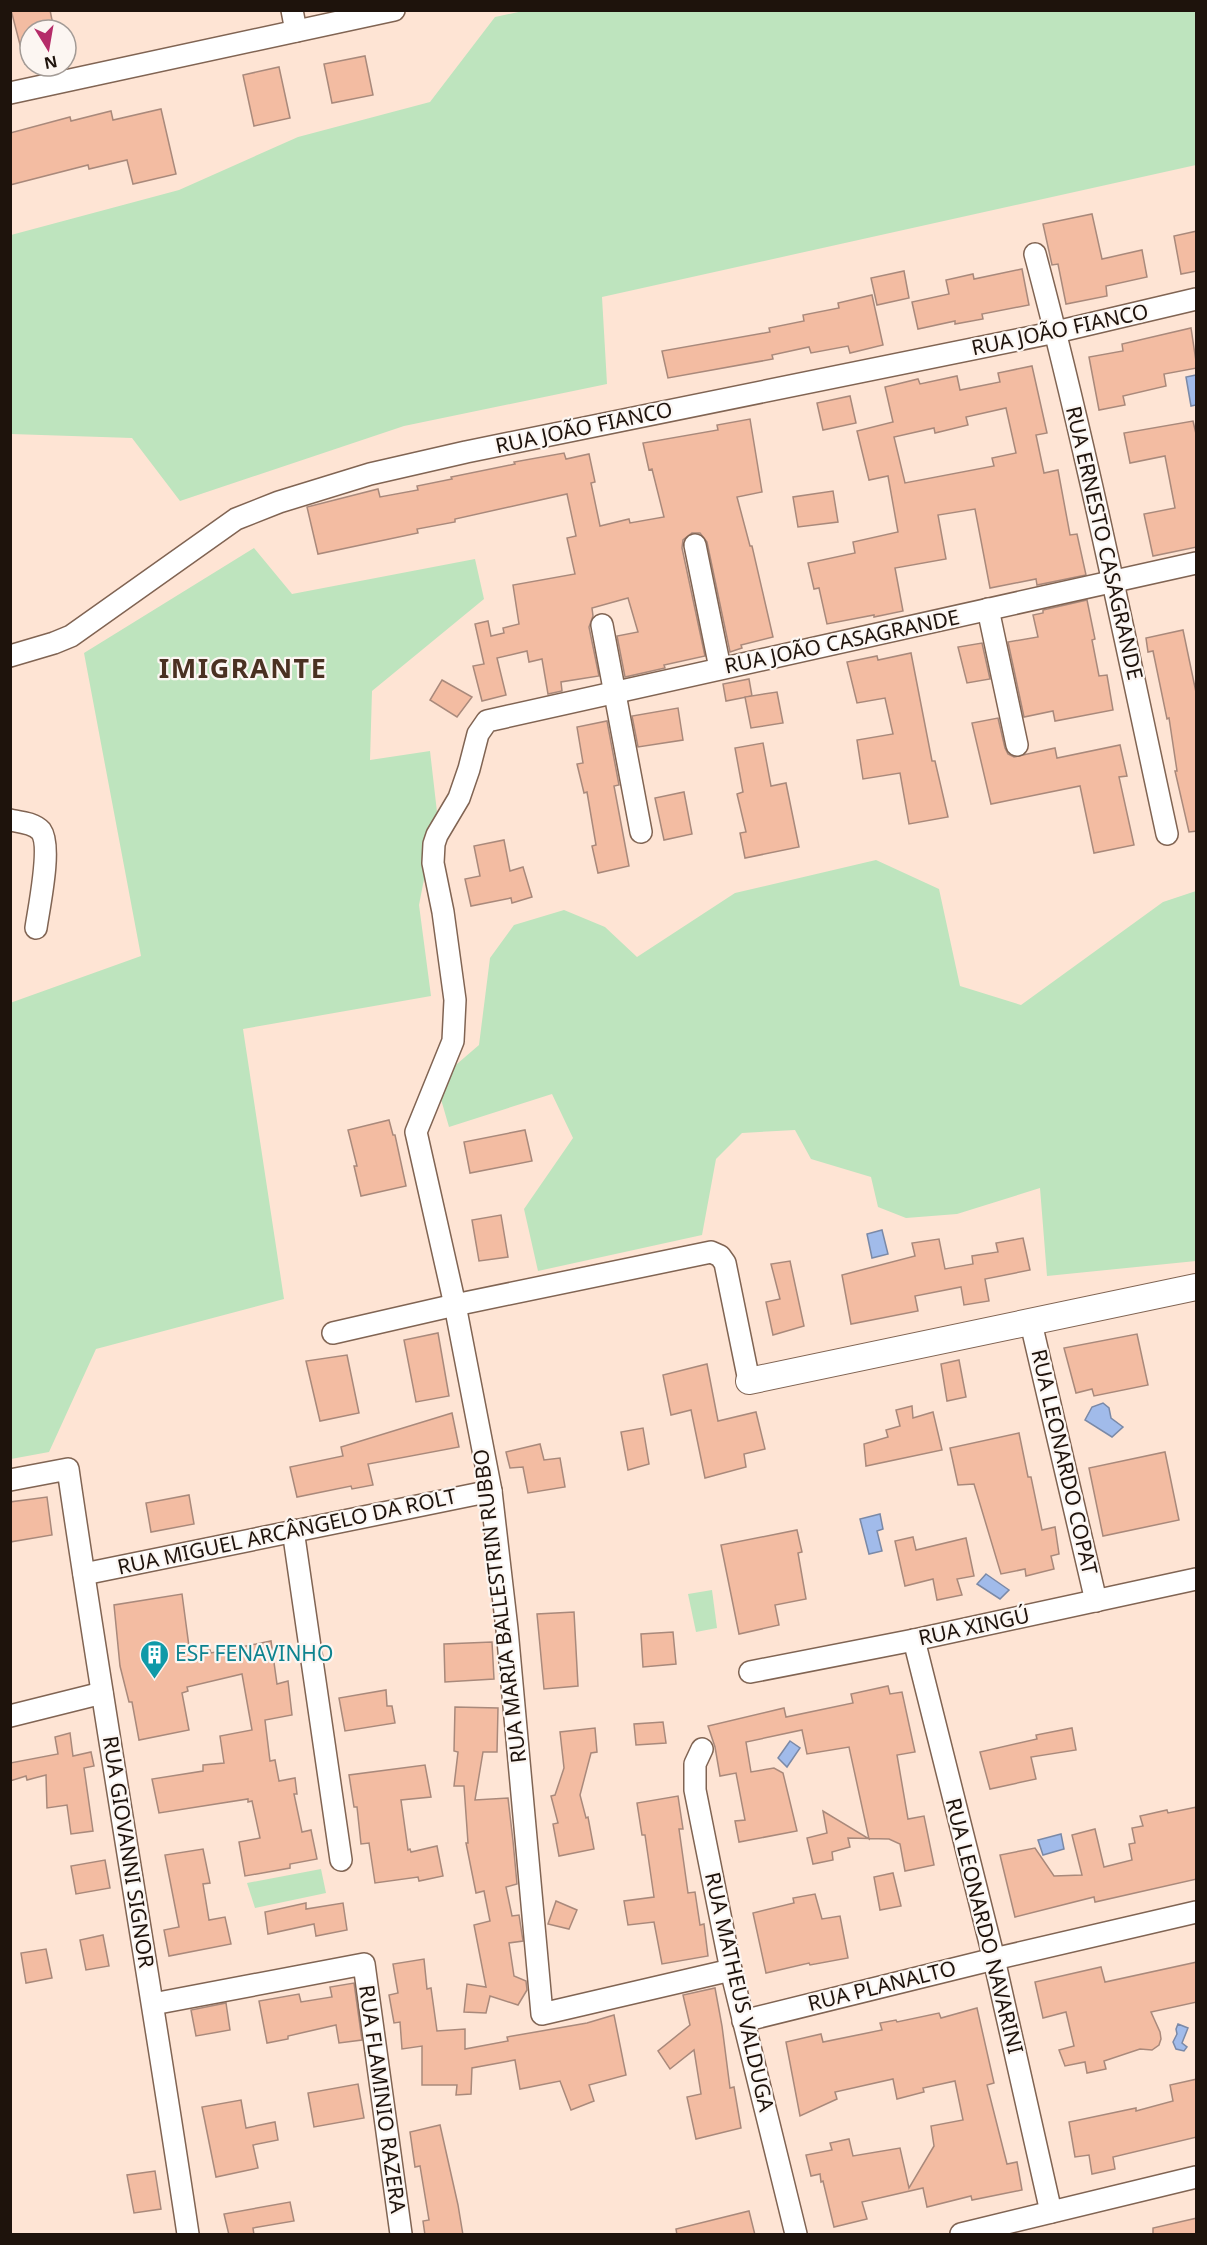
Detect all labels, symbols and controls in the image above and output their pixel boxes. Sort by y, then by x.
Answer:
north arrow [18,18,78,78]
text: N [42,51,59,75]
street label: RUA JOÃO FIANCO [969,297,1151,361]
street label: RUA JOÃO FIANCO [493,395,675,459]
street label: RUA ERNESTO CASAGRANDE [1060,403,1150,682]
street label: RUA JOÃO CASAGRANDE [722,602,962,680]
district label: IMIGRANTE [159,649,327,686]
street label: RUA LEONARDO COPAT [1025,1346,1105,1577]
street label: RUA MARIA BALLESTRIN RUBBO [466,1447,532,1765]
street label: RUA MIGUEL ARCÂNGELO DA ROLT [115,1481,459,1581]
street label: RUA XINGÚ [916,1601,1032,1651]
building icon: ESF FENAVINHO [138,1638,170,1680]
place label: ESF FENAVINHO [175,1639,333,1667]
street label: RUA GIOVANNI SIGNOR [97,1734,161,1970]
street label: RUA LEONARDO NAVARINI [940,1795,1030,2057]
street label: RUA MATHEUS VALDUGA [699,1869,781,2115]
street label: RUA PLANALTO [805,1953,959,2017]
street label: RUA FLAMINIO RAZERA [353,1983,413,2215]

